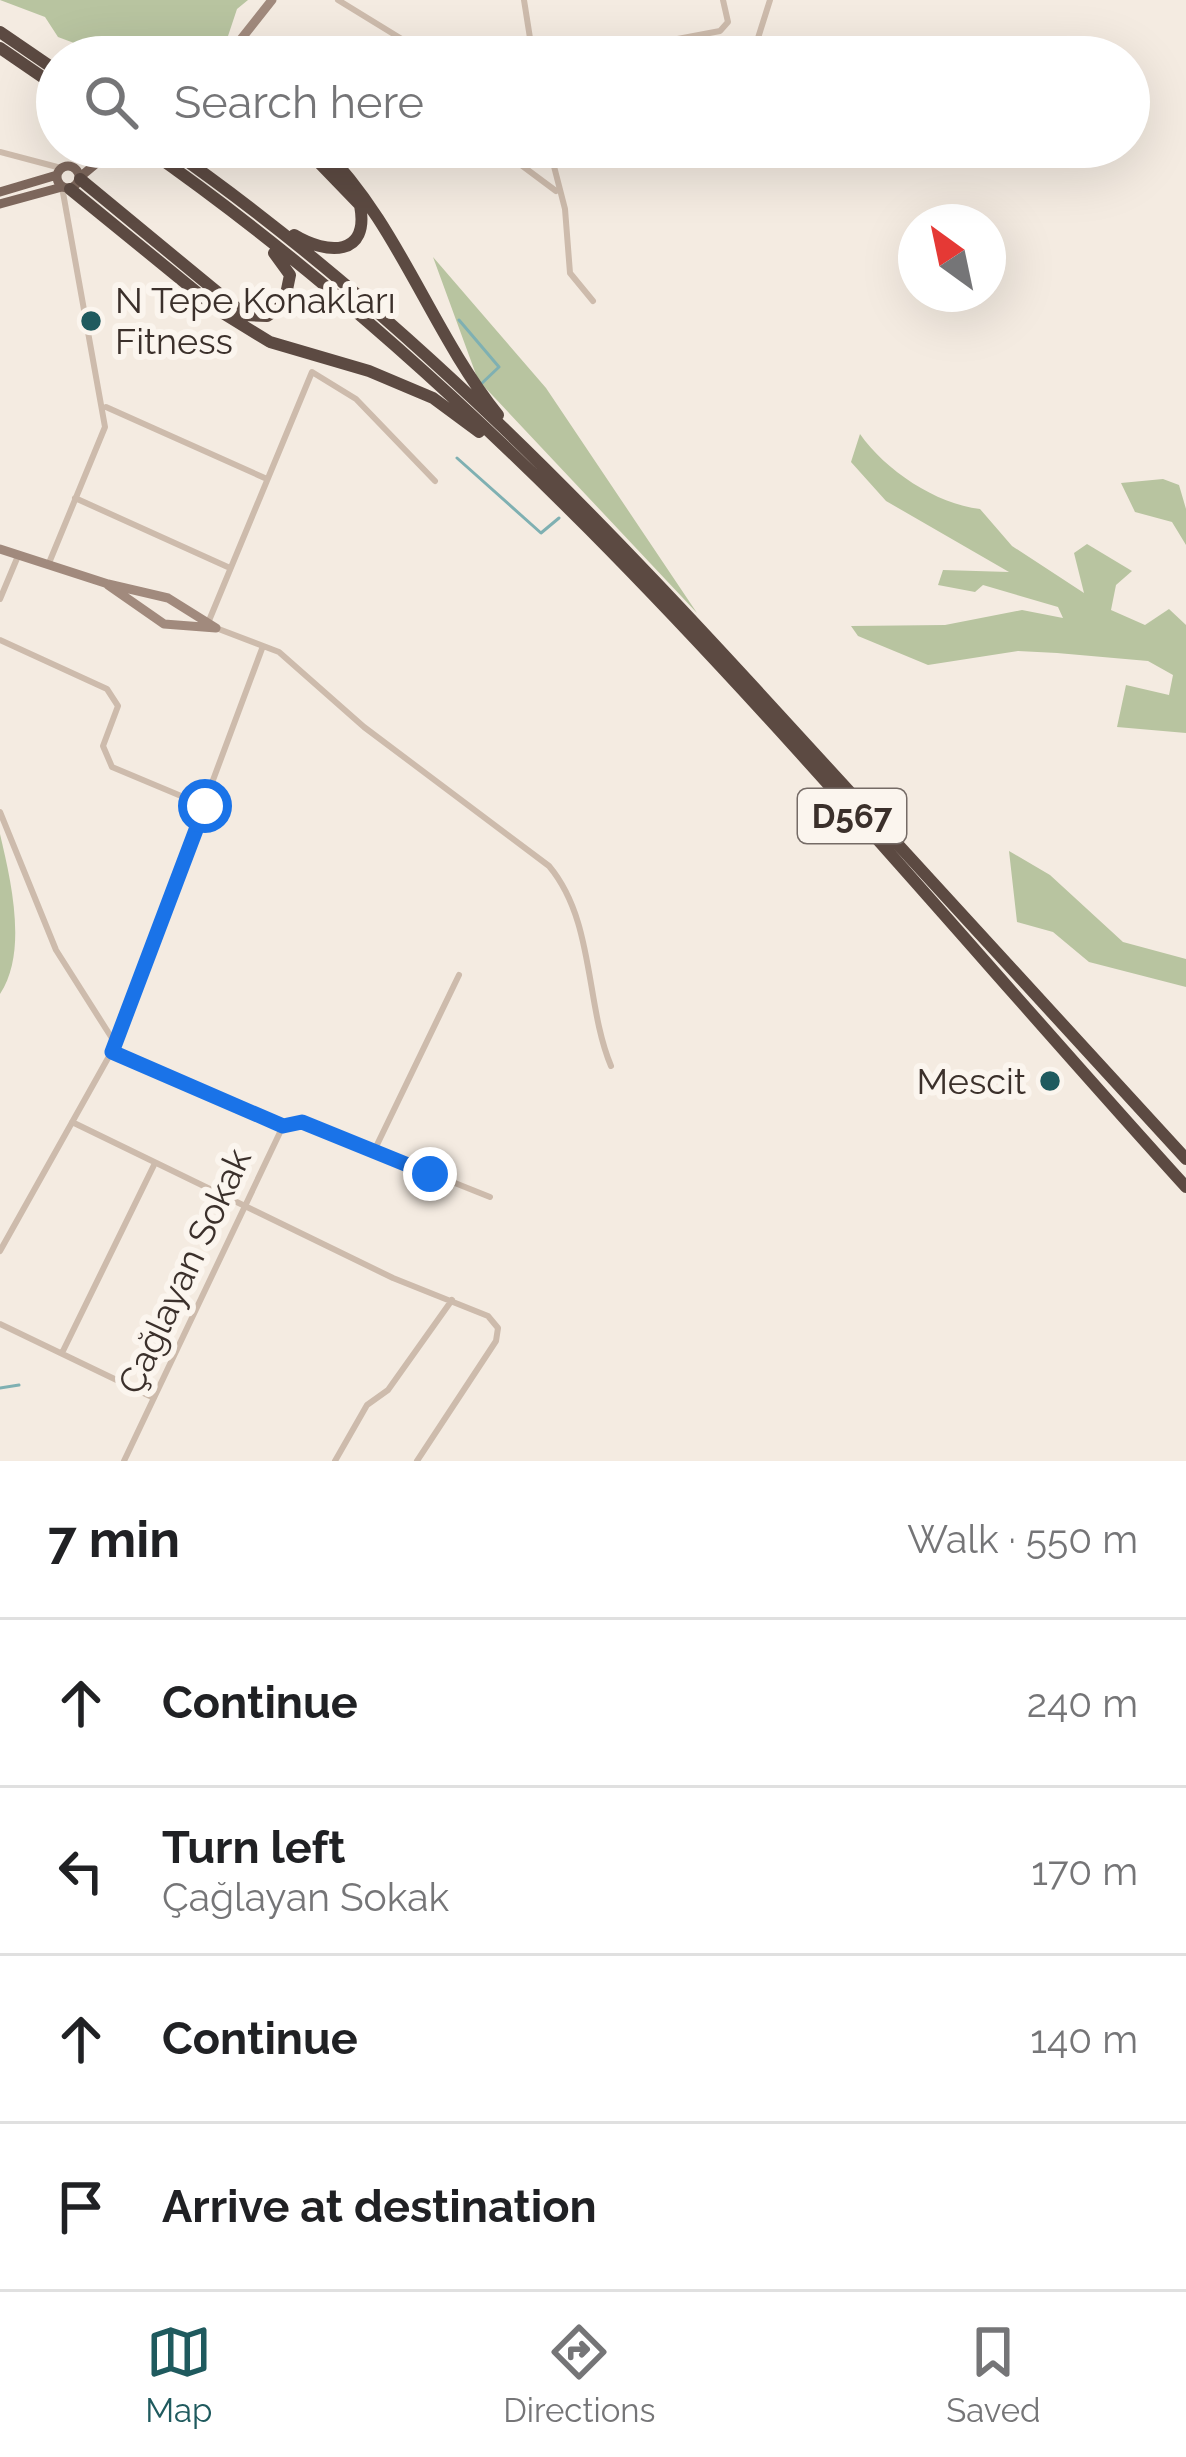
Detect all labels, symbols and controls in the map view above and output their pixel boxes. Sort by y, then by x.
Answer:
search box [36,36,1150,168]
icon: search [78,69,144,135]
text: Search here [174,76,424,129]
north arrow [898,204,1006,312]
place label: N Tepe Konakları Fitness [115,279,396,362]
marker: N Tepe Konakları Fitness [78,308,104,334]
route start [178,779,232,833]
road number: D567 [798,789,906,843]
place label: Mescit [917,1060,1026,1102]
marker: Mescit [1037,1068,1063,1094]
street label: Çağlayan Sokak [109,1142,259,1400]
route end [403,1147,457,1201]
text: 7 min [48,1509,180,1569]
text: Walk · 550 m [907,1516,1138,1562]
icon: ahead [48,1670,114,1736]
text: Continue [162,1676,358,1729]
text: 240 m [1027,1680,1138,1726]
text: Turn left [162,1821,345,1874]
icon: left [48,1838,114,1904]
text: 170 m [1031,1848,1138,1894]
text: Çağlayan Sokak [162,1874,449,1920]
icon: ahead [48,2006,114,2072]
text: Continue [162,2012,358,2065]
text: 140 m [1030,2016,1138,2062]
icon: arrive [48,2174,114,2240]
text: Arrive at destination [162,2180,597,2233]
tab: Map [145,2319,212,2430]
tab: Directions [503,2319,656,2430]
tab: Saved [946,2319,1041,2430]

